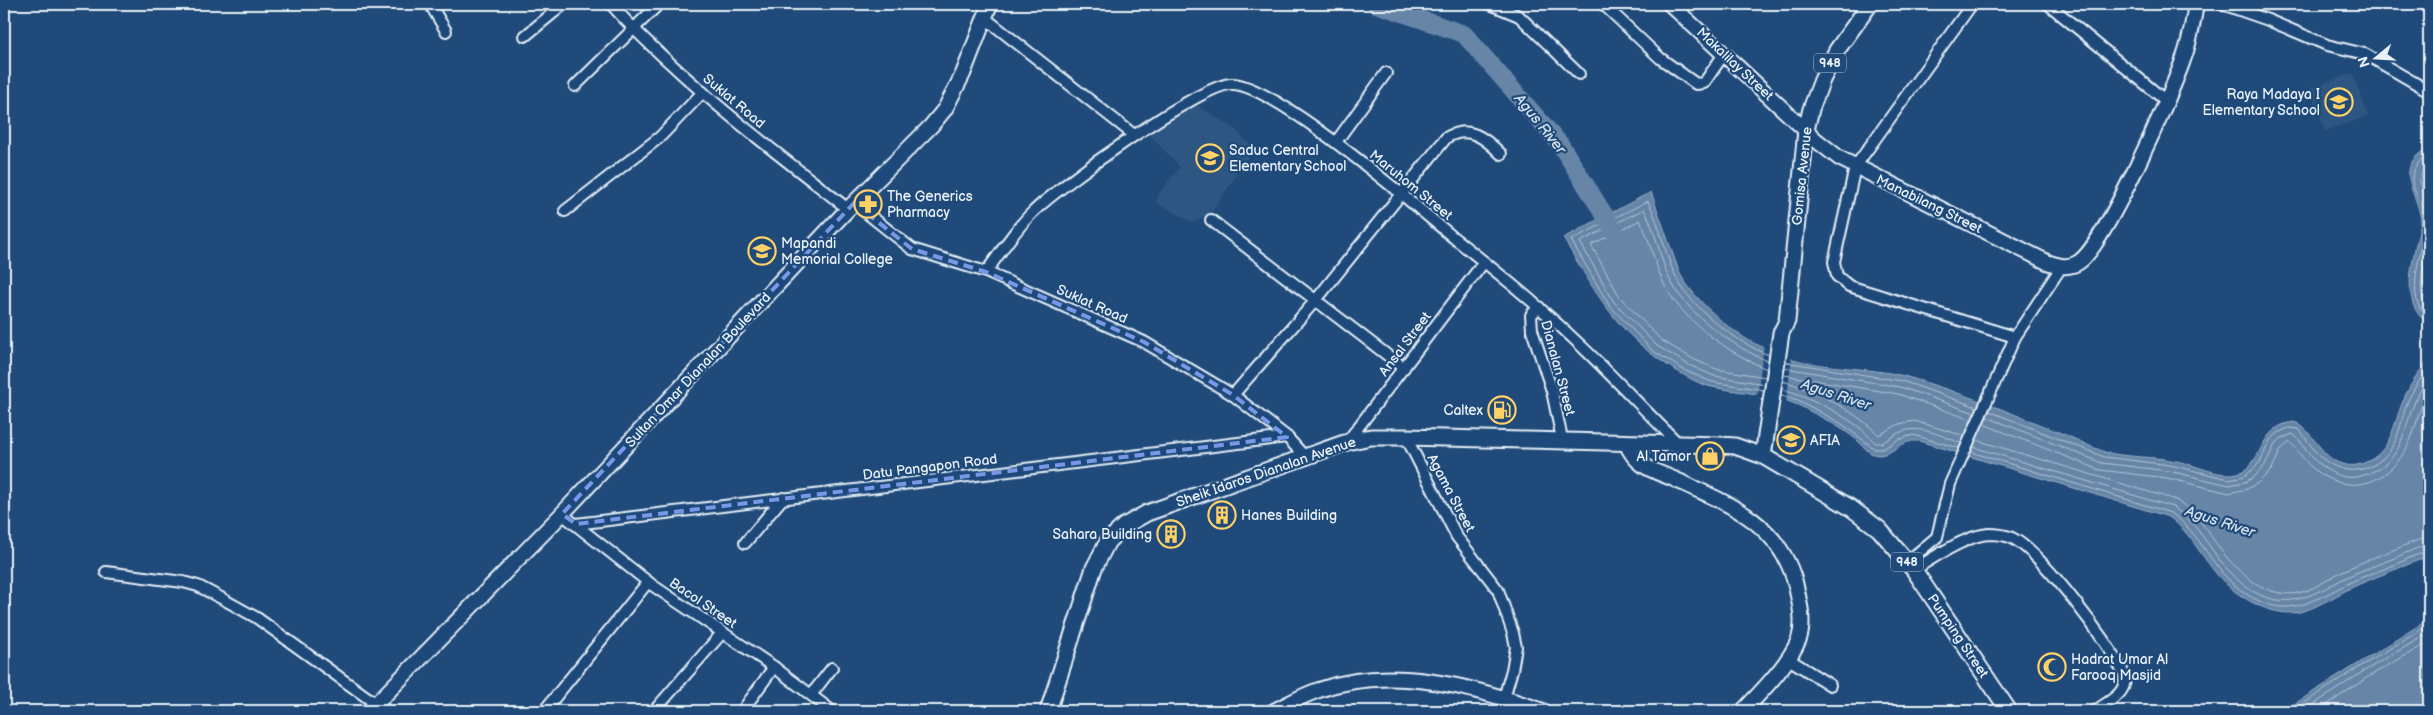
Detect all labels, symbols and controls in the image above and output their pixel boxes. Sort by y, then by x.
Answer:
street label: Makalilay Street [1693,24,1778,105]
north arrow [2350,32,2400,82]
road number: 948 [1814,54,1846,72]
text: N [2354,54,2374,69]
street label: Suklat Road [699,70,769,132]
place label: Raya Madaya I Elementary School [2203,86,2320,119]
school or university icon: Raya Madaya I Elementary School [2324,87,2354,117]
water label: Agus River [1509,89,1571,159]
street label: Gomisa Avenue [1788,126,1816,226]
place label: Saduc Central Elementary School [1229,142,1347,175]
school or university icon: Saduc Central Elementary School [1195,143,1225,173]
street label: Maruhom Street [1366,146,1457,224]
street label: Manabilang Street [1873,171,1985,237]
place label: The Generics Pharmacy [887,188,973,221]
pharmacy icon: The Generics Pharmacy [853,189,883,219]
place label: Mapandi Memorial College [781,235,893,268]
school or university icon: Mapandi Memorial College [747,236,777,266]
street label: Suklat Road [1054,281,1130,327]
street label: Sultan Omar Dianalan Boulevard [622,289,774,451]
street label: Ansal Street [1375,308,1435,380]
street label: Dianalan Street [1537,318,1579,418]
water label: Agus River [1798,374,1875,416]
fuel station icon: Caltex [1487,395,1517,425]
place label: Caltex [1443,402,1483,419]
school or university icon: AFIA [1776,425,1806,455]
place label: AFIA [1810,432,1840,449]
street label: Sheik Idaros Dianalan Avenue [1174,433,1358,511]
shop icon: Al Tamor [1695,441,1725,471]
place label: Al Tamor [1637,448,1692,465]
street label: Datu Pangapon Road [862,450,998,484]
street label: Agama Street [1423,451,1479,535]
building icon: Hanes Building [1207,500,1237,530]
water label: Agus River [2182,501,2259,543]
place label: Hanes Building [1241,507,1337,524]
building icon: Sahara Building [1156,519,1186,549]
place label: Sahara Building [1053,526,1152,543]
road number: 948 [1891,552,1923,572]
street label: Bacol Street [666,574,741,632]
street label: Pumping Street [1924,591,1993,682]
place label: Hadrat Umar Al Farooq Masjid [2071,651,2168,684]
mosque icon: Hadrat Umar Al Farooq Masjid [2037,652,2067,682]

